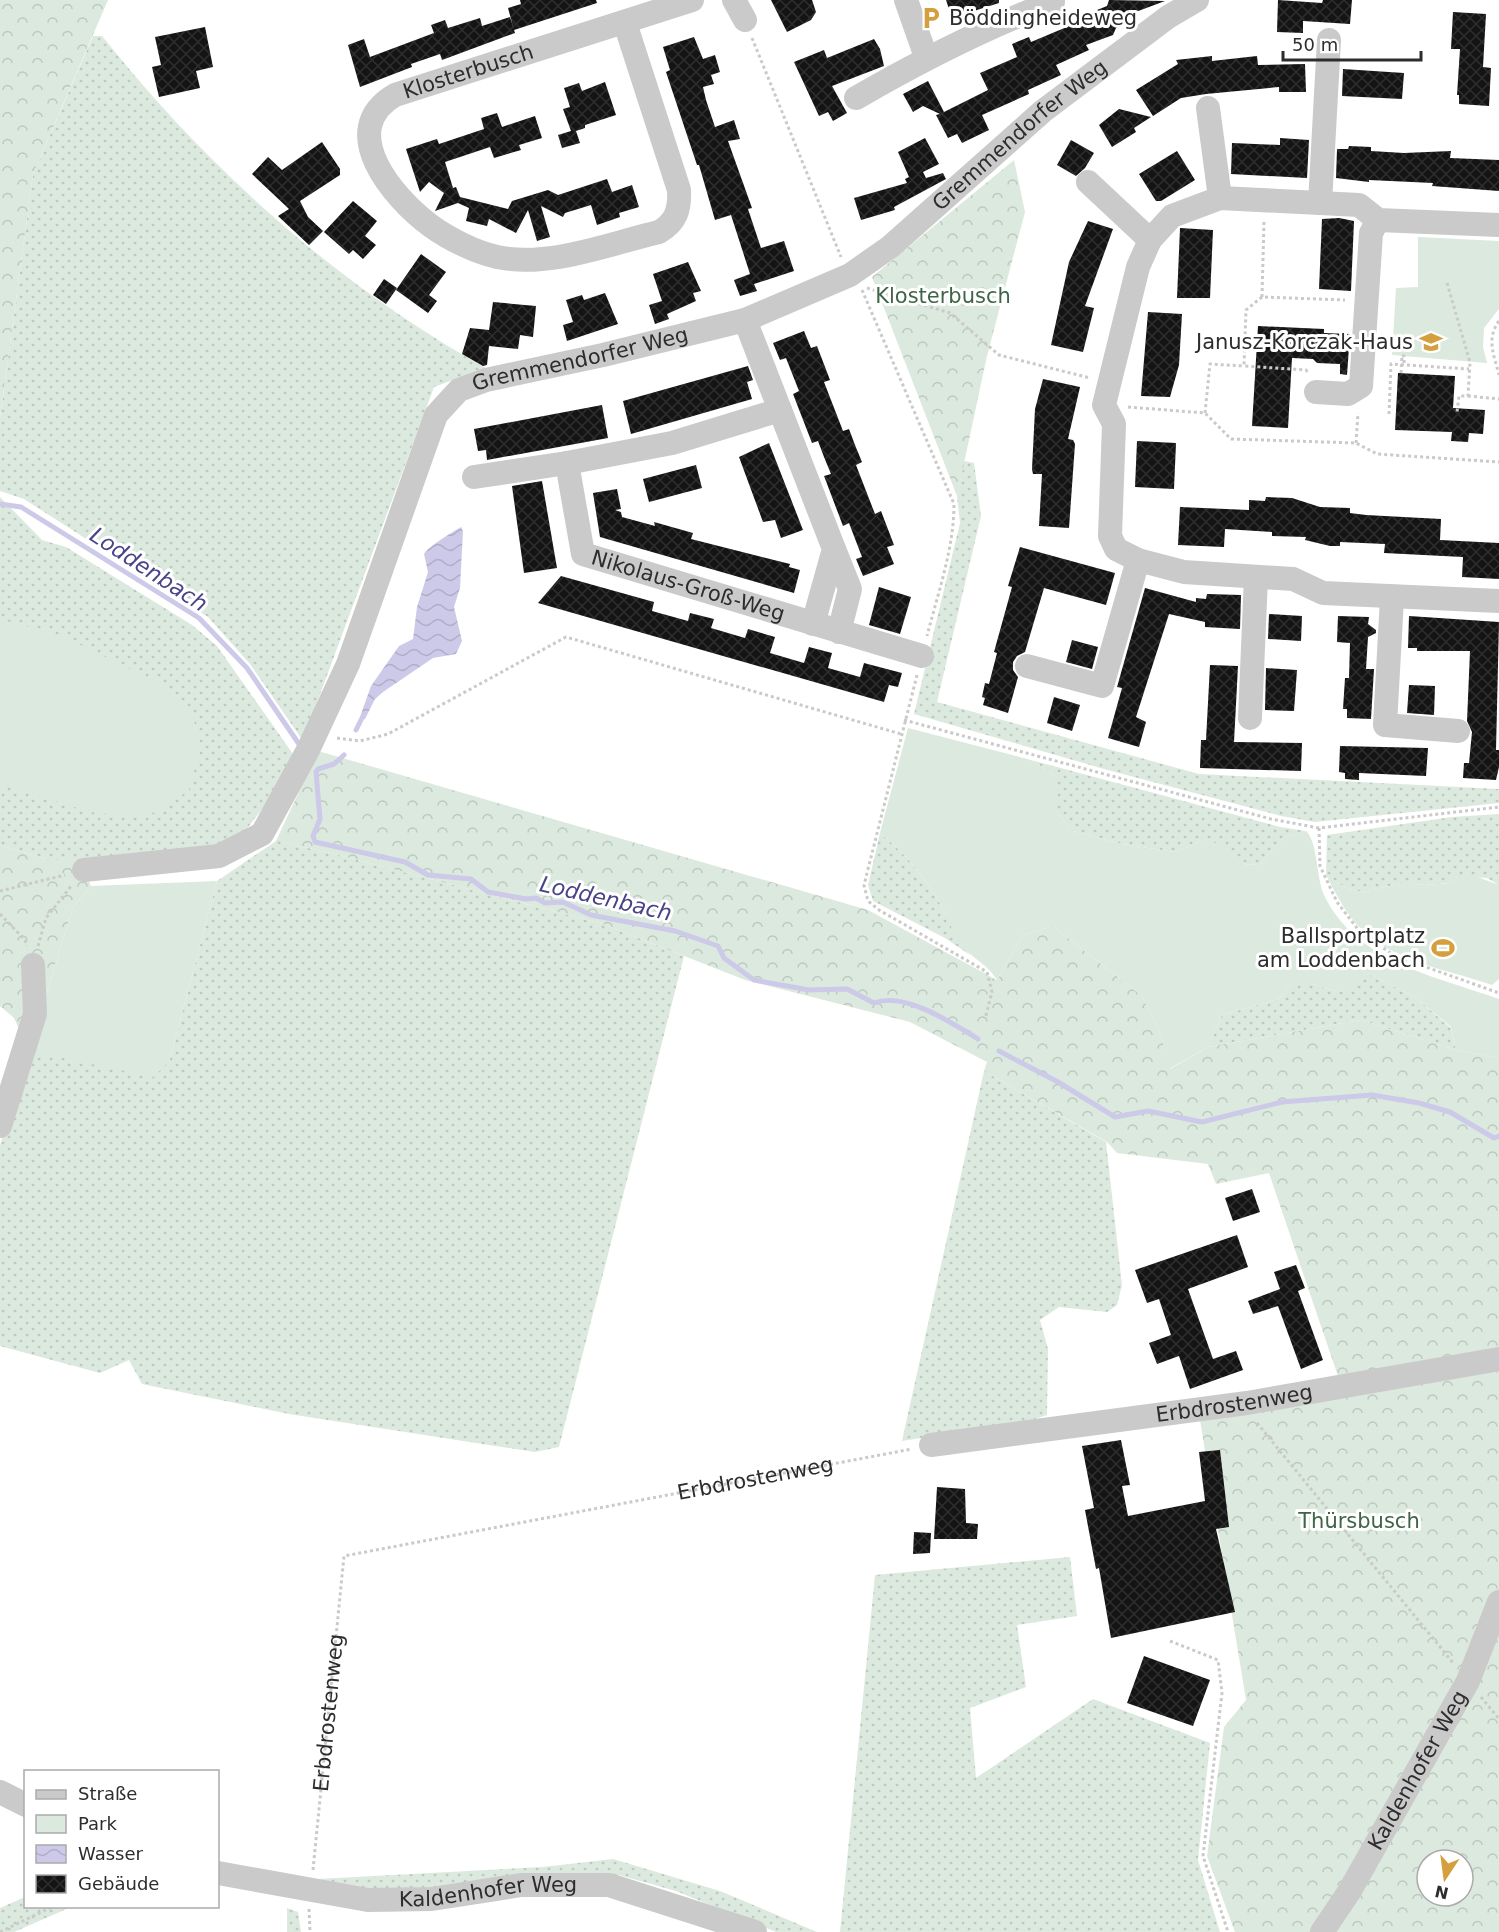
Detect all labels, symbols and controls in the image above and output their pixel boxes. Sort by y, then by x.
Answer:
parking icon: Böddingheideweg [918,5,944,31]
place label: Böddingheideweg [949,6,1137,30]
scale bar [1283,24,1421,62]
text: 50 m [1292,34,1338,55]
street label: Klosterbusch [400,39,536,104]
street label: Gremmendorfer Weg [928,55,1112,215]
park label: Klosterbusch [875,284,1011,308]
street label: Gremmendorfer Weg [469,322,691,396]
school or university icon: Janusz-Korczak-Haus [1418,329,1444,355]
place label: Janusz-Korczak-Haus [1194,330,1413,354]
water label: Loddenbach [85,522,212,617]
street label: Nikolaus-Groß-Weg [589,545,788,626]
water label: Loddenbach [537,871,674,926]
place label: Ballsportplatz am Loddenbach [1257,924,1425,972]
sports icon: Ballsportplatz am Loddenbach [1430,935,1456,961]
street label: Erbdrostenweg [1154,1380,1315,1427]
street label: Erbdrostenweg [675,1452,835,1505]
park label: Thürsbusch [1297,1509,1420,1533]
street label: Erbdrostenweg [309,1633,348,1793]
street label: Kaldenhofer Weg [1363,1686,1472,1854]
legend [24,1770,219,1908]
text: Straße [78,1783,137,1804]
text: Park [78,1813,117,1834]
text: Wasser [78,1843,144,1864]
north arrow [1415,1848,1475,1908]
text: Gebäude [78,1873,159,1894]
street label: Kaldenhofer Weg [399,1873,577,1912]
text: N [1433,1881,1450,1903]

